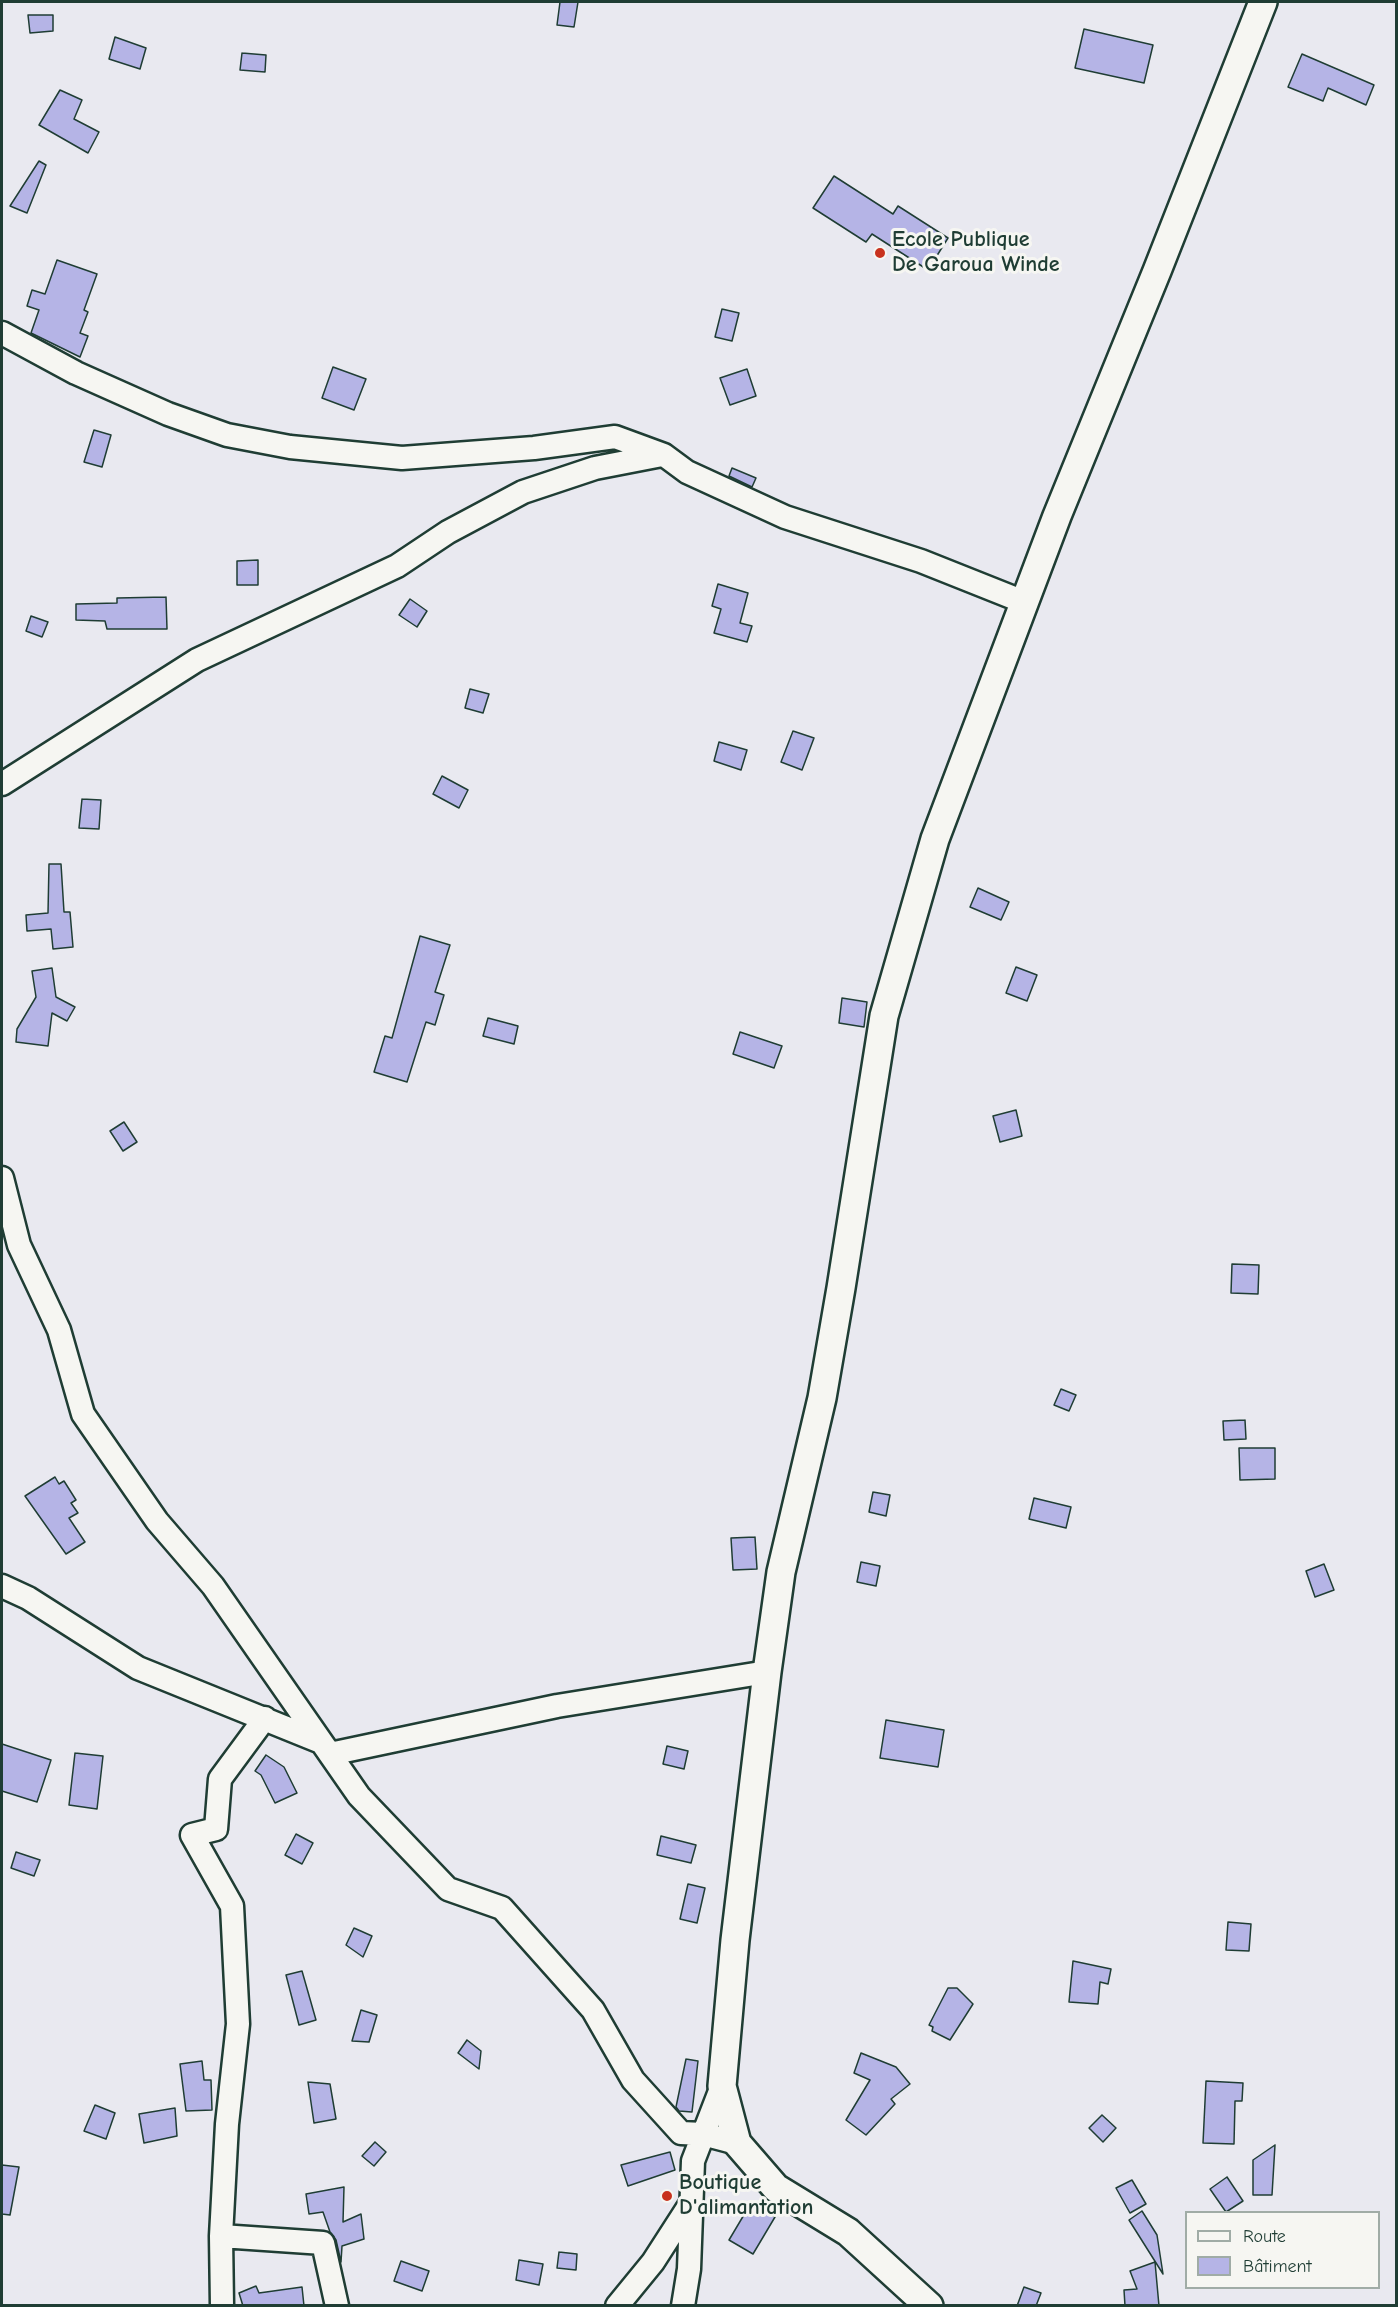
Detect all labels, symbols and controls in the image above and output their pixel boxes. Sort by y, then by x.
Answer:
place label: Ecole Publique De Garoua Winde [892,227,1060,278]
marker: Ecole Publique De Garoua Winde [873,246,887,260]
place label: Boutique D'alimantation [679,2170,813,2222]
marker: Boutique D'alimantation [660,2189,674,2203]
legend [1185,2211,1380,2289]
text: Route [1243,2226,1286,2247]
text: Bâtiment [1243,2256,1312,2277]

